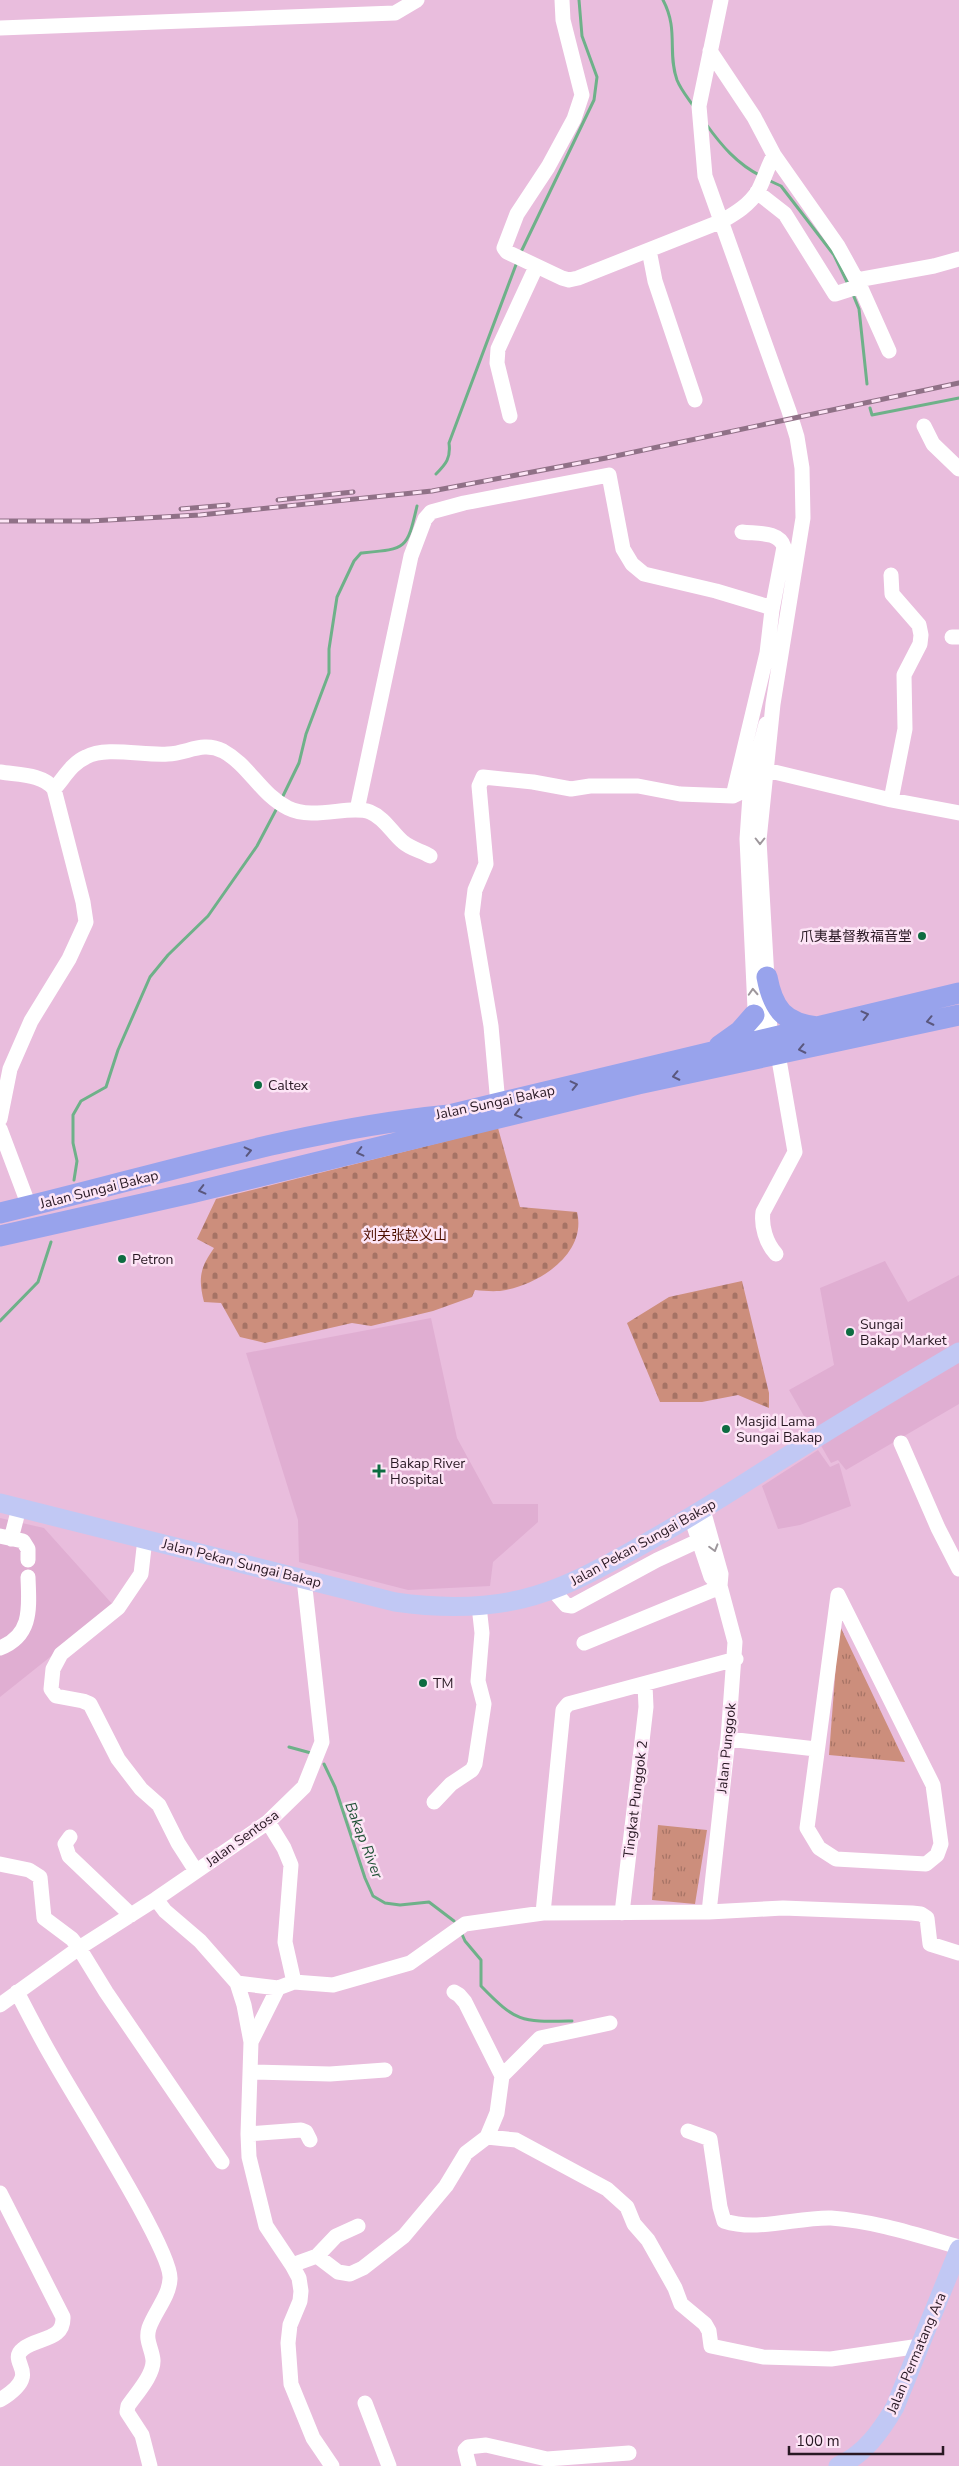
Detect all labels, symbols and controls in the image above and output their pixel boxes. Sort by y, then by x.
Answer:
one-way arrow [755,838,765,845]
place label: 爪夷基督教福音堂 [800,927,912,946]
marker: 爪夷基督教福音堂 [916,930,928,942]
one-way arrow [748,988,759,996]
one-way arrow [860,1010,869,1021]
one-way arrow [926,1015,934,1026]
one-way arrow [798,1043,807,1054]
one-way arrow [671,1070,680,1081]
place label: Caltex [268,1076,309,1095]
marker: Caltex [252,1079,264,1091]
one-way arrow [570,1080,579,1091]
street label: Jalan Sungai Bakap [433,1081,556,1125]
one-way arrow [513,1108,522,1119]
one-way arrow [244,1146,253,1157]
one-way arrow [355,1146,364,1157]
street label: Jalan Sungai Bakap [37,1166,160,1214]
one-way arrow [197,1184,206,1195]
park label: 刘关张赵义山 [363,1226,447,1245]
place label: Petron [132,1250,174,1269]
marker: Petron [116,1253,128,1265]
place label: Sungai Bakap Market [860,1315,947,1350]
marker: Sungai Bakap Market [844,1326,856,1338]
place label: Masjid Lama Sungai Bakap [736,1412,822,1447]
marker: Masjid Lama Sungai Bakap [720,1423,732,1435]
place label: Bakap River Hospital [390,1454,465,1489]
marker: Bakap River Hospital [372,1464,386,1478]
street label: Jalan Pekan Sungai Bakap [566,1495,719,1591]
street label: Jalan Pekan Sungai Bakap [159,1534,323,1592]
one-way arrow [708,1543,718,1551]
place label: TM [433,1674,453,1693]
marker: TM [417,1677,429,1689]
street label: Jalan Punggok [712,1701,741,1795]
street label: Tingkat Punggok 2 [619,1739,652,1859]
water label: Bakap River [340,1799,388,1882]
street label: Jalan Sentosa [201,1805,283,1872]
street label: Jalan Permatang Ara [882,2290,951,2418]
scale bar [789,2424,943,2456]
text: 100 m [796,2431,840,2451]

